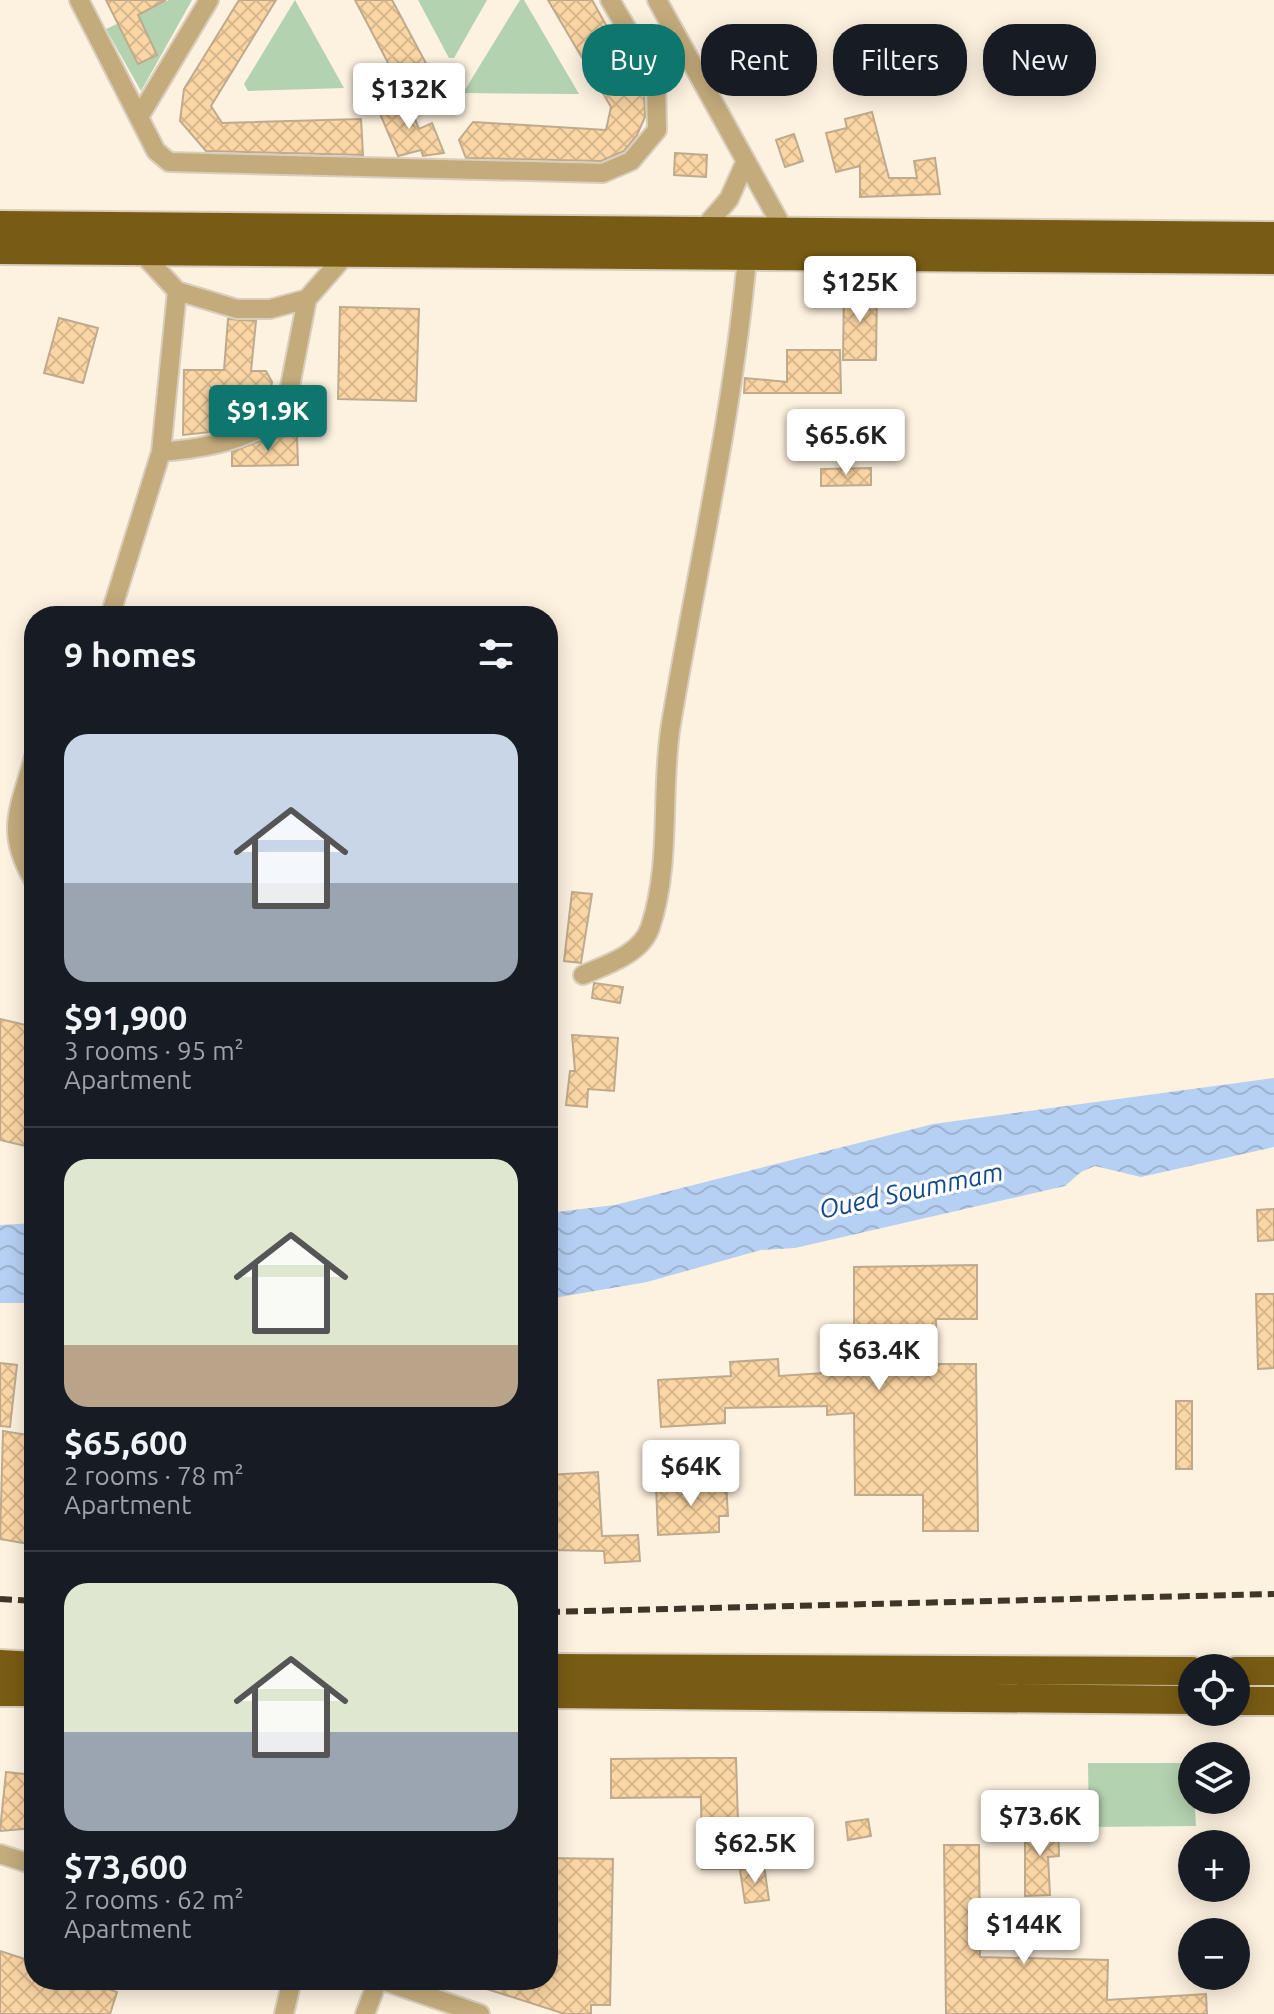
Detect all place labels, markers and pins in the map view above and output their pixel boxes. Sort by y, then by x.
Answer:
pin: $132K [353,63,465,131]
pin: $125K [804,256,916,324]
pin: $91.9K [203,385,333,453]
pin: $65.6K [781,409,911,477]
pin: $63.4K [814,1324,944,1392]
pin: $64K [644,1440,738,1508]
pin: $73.6K [975,1790,1105,1858]
pin: $62.5K [690,1817,820,1885]
pin: $144K [968,1898,1080,1966]

